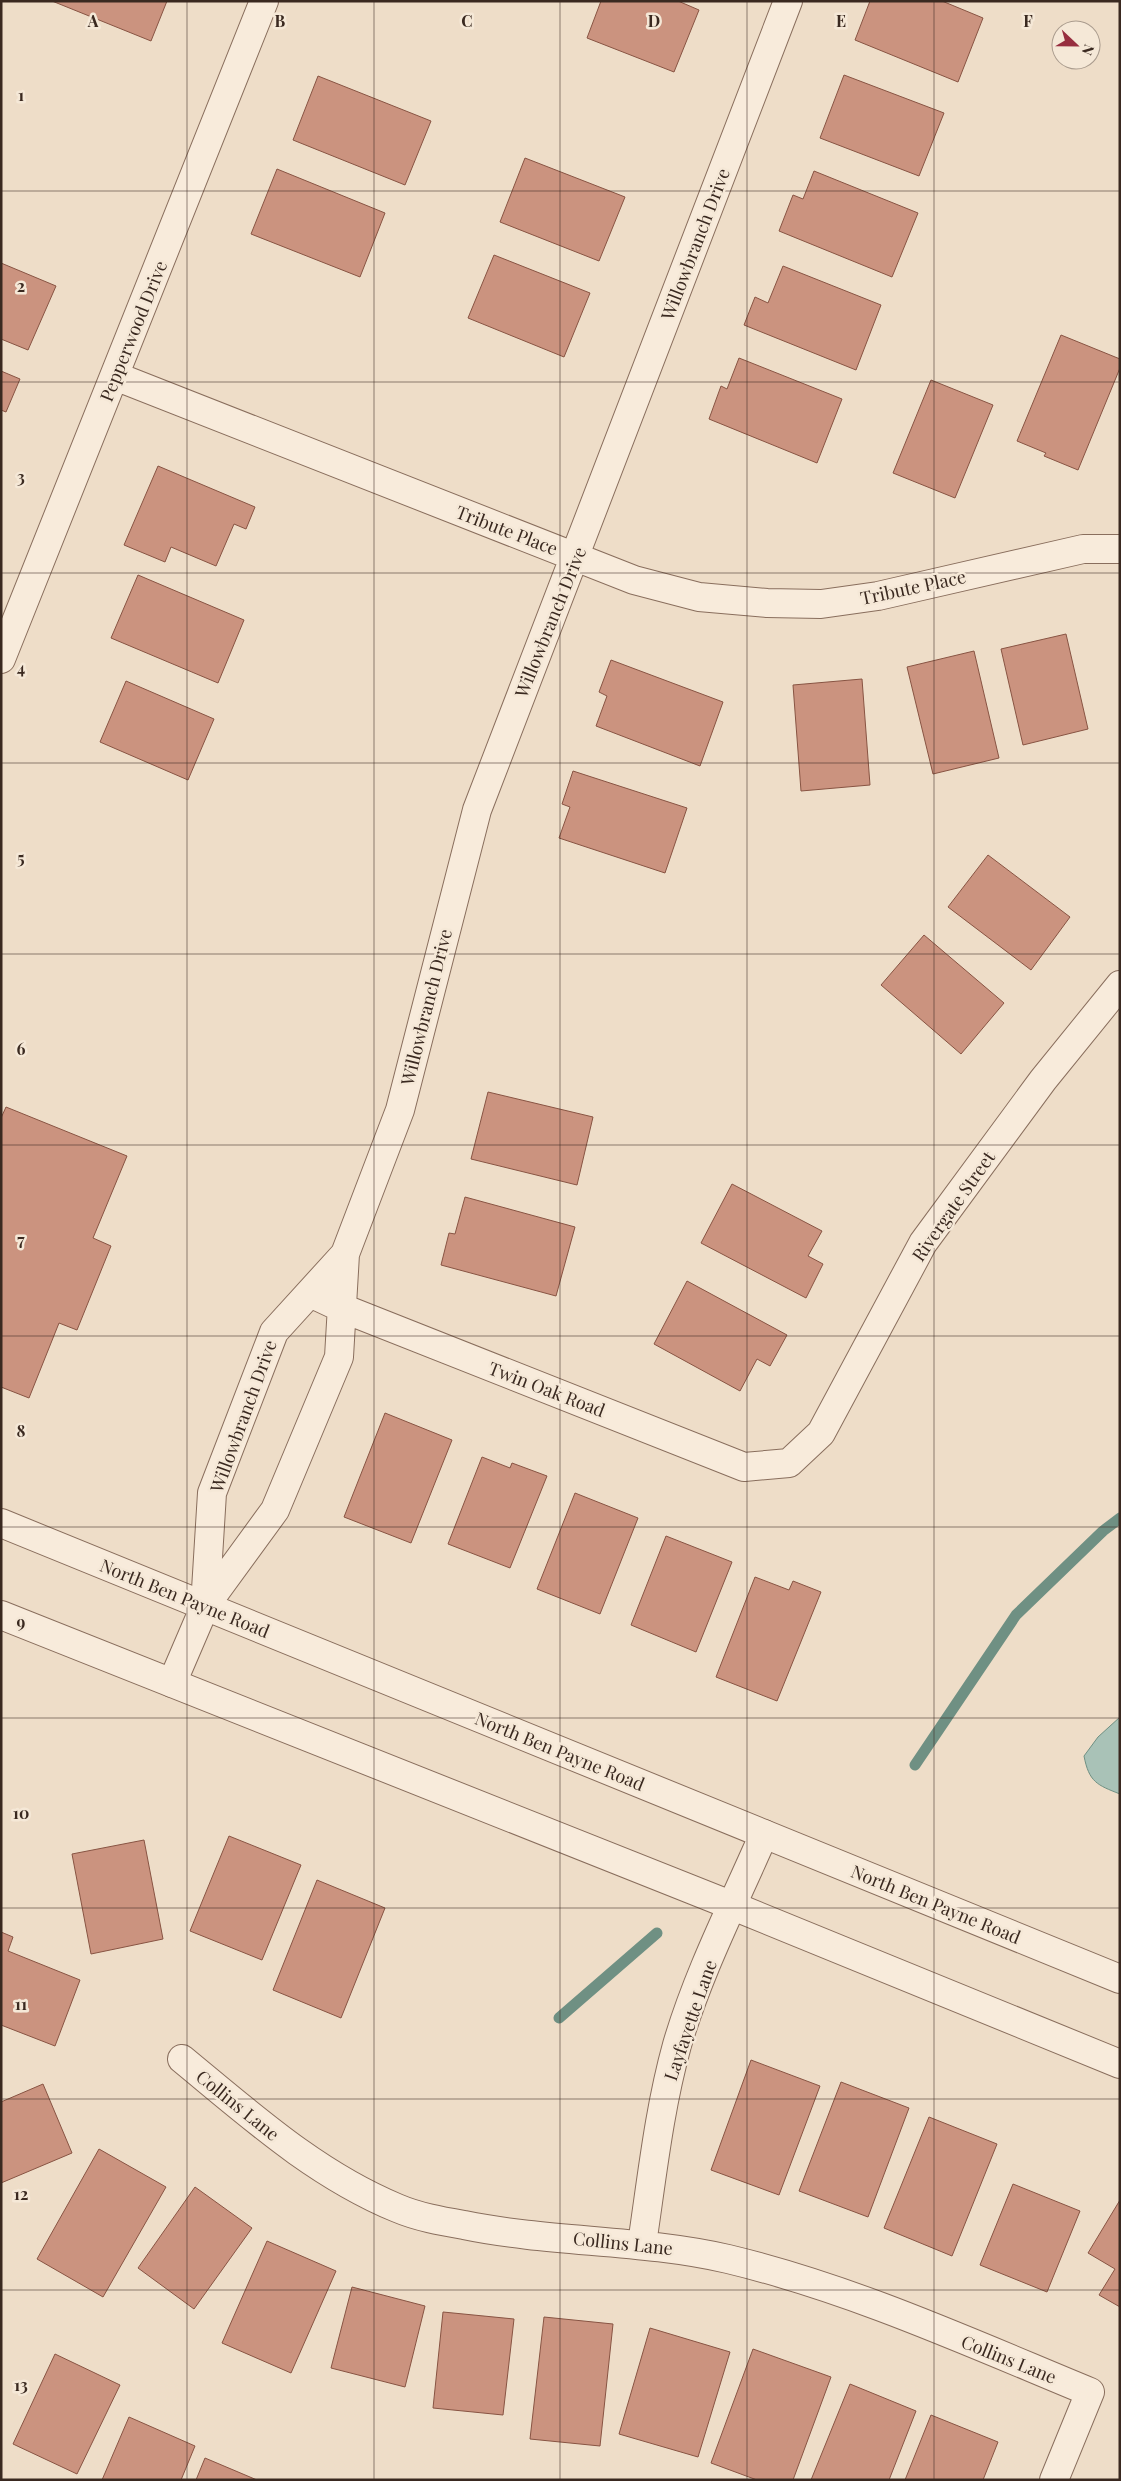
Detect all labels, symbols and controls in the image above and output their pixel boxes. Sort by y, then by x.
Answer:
text: A [87,10,99,31]
text: B [275,10,286,31]
text: C [461,10,473,31]
text: D [648,10,660,31]
text: E [836,10,846,31]
text: F [1023,10,1033,31]
north arrow [1051,20,1101,70]
text: N [1078,42,1099,58]
text: 1 [18,84,24,105]
street label: Willowbranch Drive [655,165,735,324]
street label: Pepperwood Drive [94,257,172,405]
text: 2 [17,275,25,296]
text: 3 [17,466,25,487]
street label: Tribute Place [453,500,561,560]
street label: Willowbranch Drive [508,543,591,702]
street label: Tribute Place [858,564,968,610]
text: 4 [17,657,25,678]
text: 5 [17,847,25,868]
street label: Willowbranch Drive [395,926,457,1089]
text: 6 [17,1038,26,1059]
street label: Rivergate Street [906,1146,1000,1266]
text: 7 [17,1229,25,1250]
street label: Willowbranch Drive [204,1336,282,1496]
street label: Twin Oak Road [485,1356,609,1422]
text: 8 [17,1420,26,1441]
street label: North Ben Payne Road [97,1553,274,1643]
text: 9 [17,1611,26,1632]
street label: North Ben Payne Road [472,1706,649,1796]
text: 10 [13,1802,29,1823]
street label: North Ben Payne Road [848,1859,1025,1949]
street label: Layfayette Lane [658,1956,722,2084]
text: 11 [15,1993,27,2014]
street label: Collins Lane [191,2064,285,2146]
text: 12 [14,2183,28,2204]
street label: Collins Lane [572,2226,674,2260]
street label: Collins Lane [958,2329,1060,2389]
text: 13 [14,2374,28,2395]

